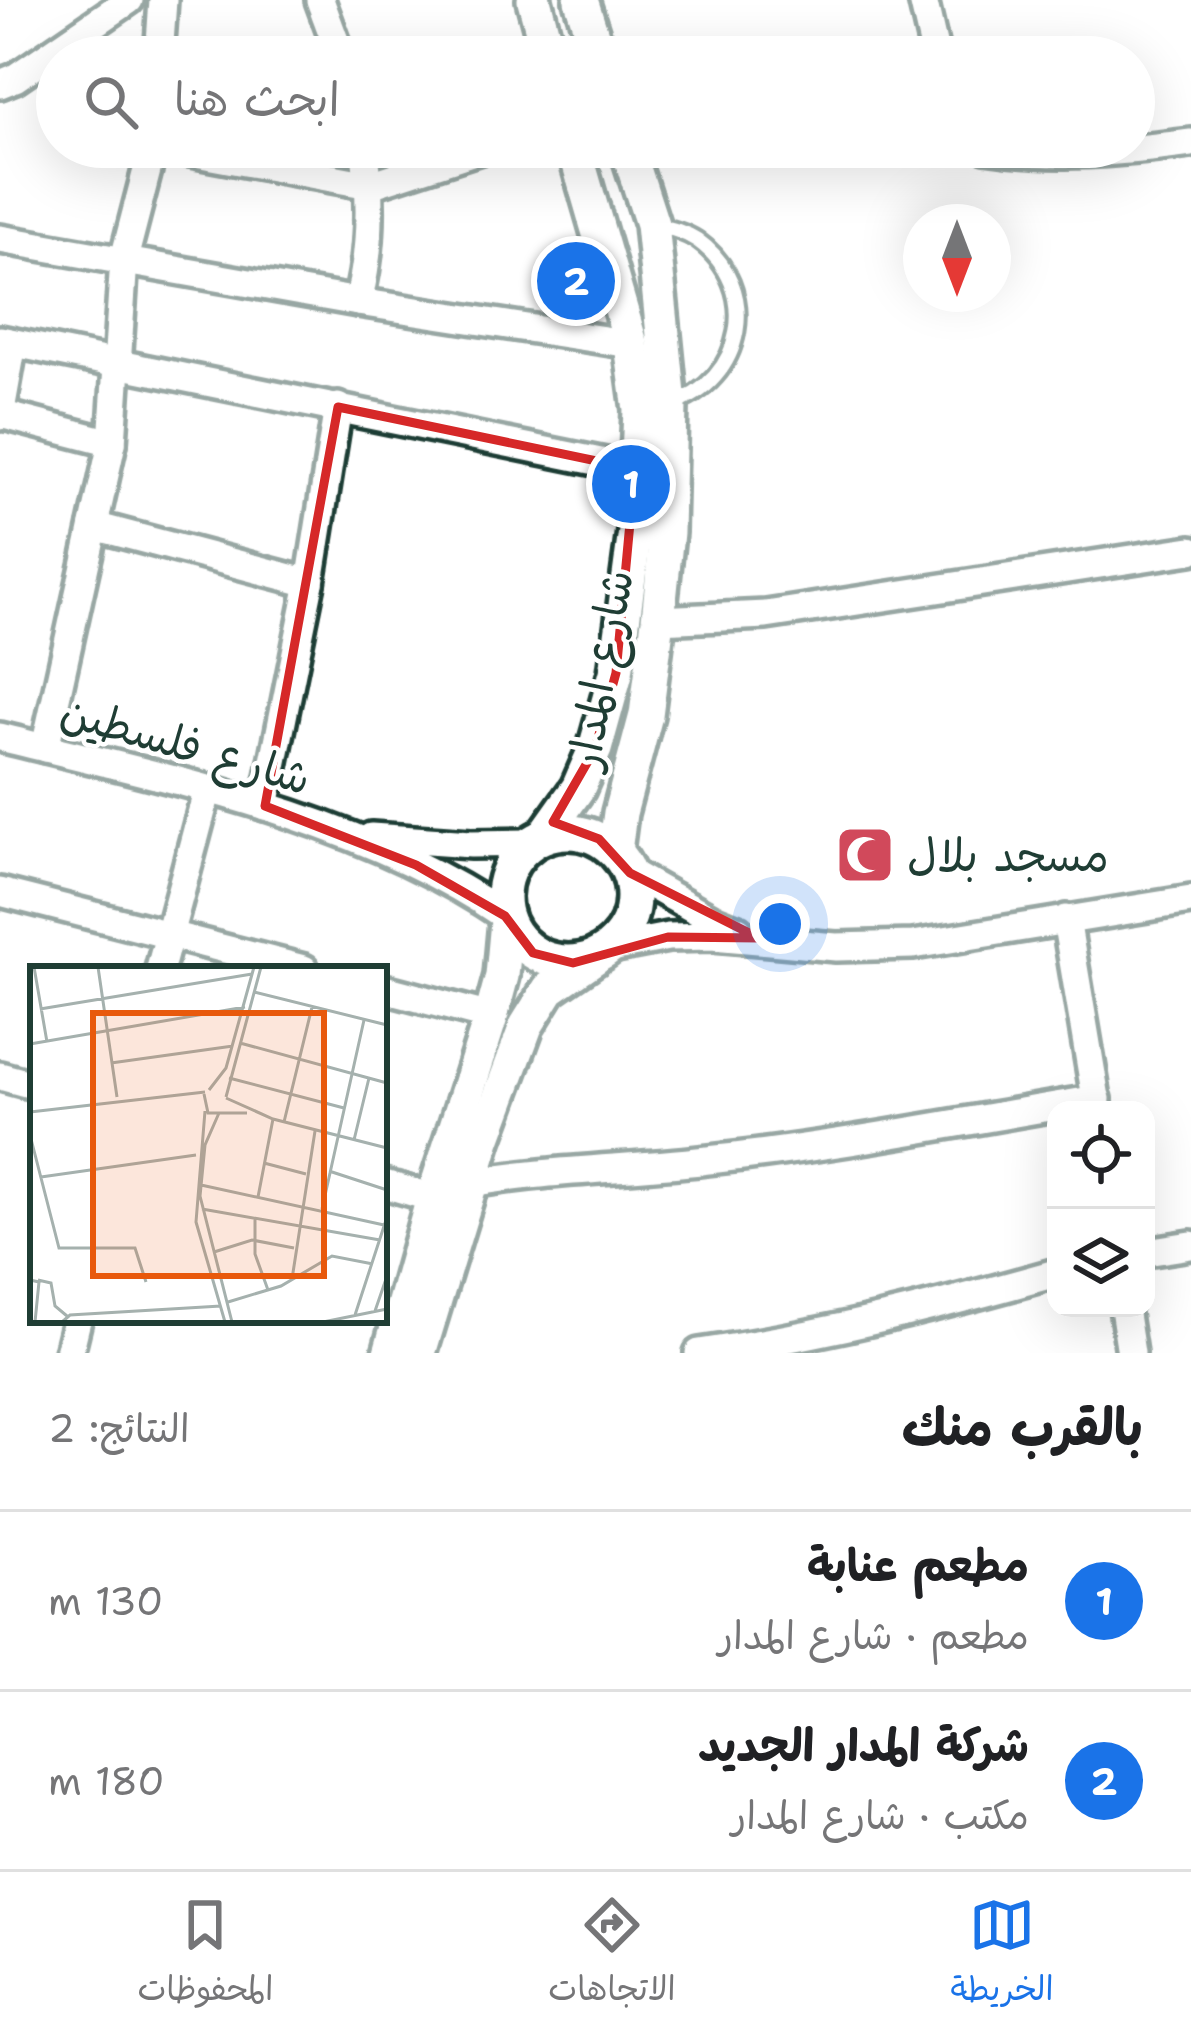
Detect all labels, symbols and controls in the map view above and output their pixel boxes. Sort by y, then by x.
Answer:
search box [36,36,1155,168]
icon: search [78,69,144,135]
text: ابحث هنا [174,69,340,129]
north arrow [903,204,1011,312]
pin: 2 [537,236,615,326]
pin: 1 [592,439,670,529]
street label: شارع المدار [552,565,649,778]
street label: شارع فلسطين [53,680,318,810]
mosque icon: مسجد بلال [834,824,896,886]
place label: مسجد بلال [907,825,1109,885]
your location [750,894,810,954]
inset map [30,966,387,1323]
map controls [1047,1101,1155,1317]
button: locate [1047,1101,1155,1209]
button: layers [1047,1209,1155,1317]
text: بالقرب منك [902,1393,1143,1461]
text: النتائج: 2 [48,1402,190,1454]
text: مطعم عنابة [807,1535,1029,1595]
text: 130 m [48,1575,163,1627]
text: 1 [1095,1575,1113,1627]
text: مطعم · شارع المدار [718,1609,1029,1661]
text: شركة المدار الجديد [698,1715,1029,1775]
text: 180 m [48,1755,164,1807]
text: 2 [1090,1755,1118,1807]
text: مكتب · شارع المدار [732,1789,1029,1841]
tab: المحفوظات [137,1892,273,2018]
tab: الاتجاهات [548,1892,676,2018]
tab: الخريطة [951,1892,1054,2018]

